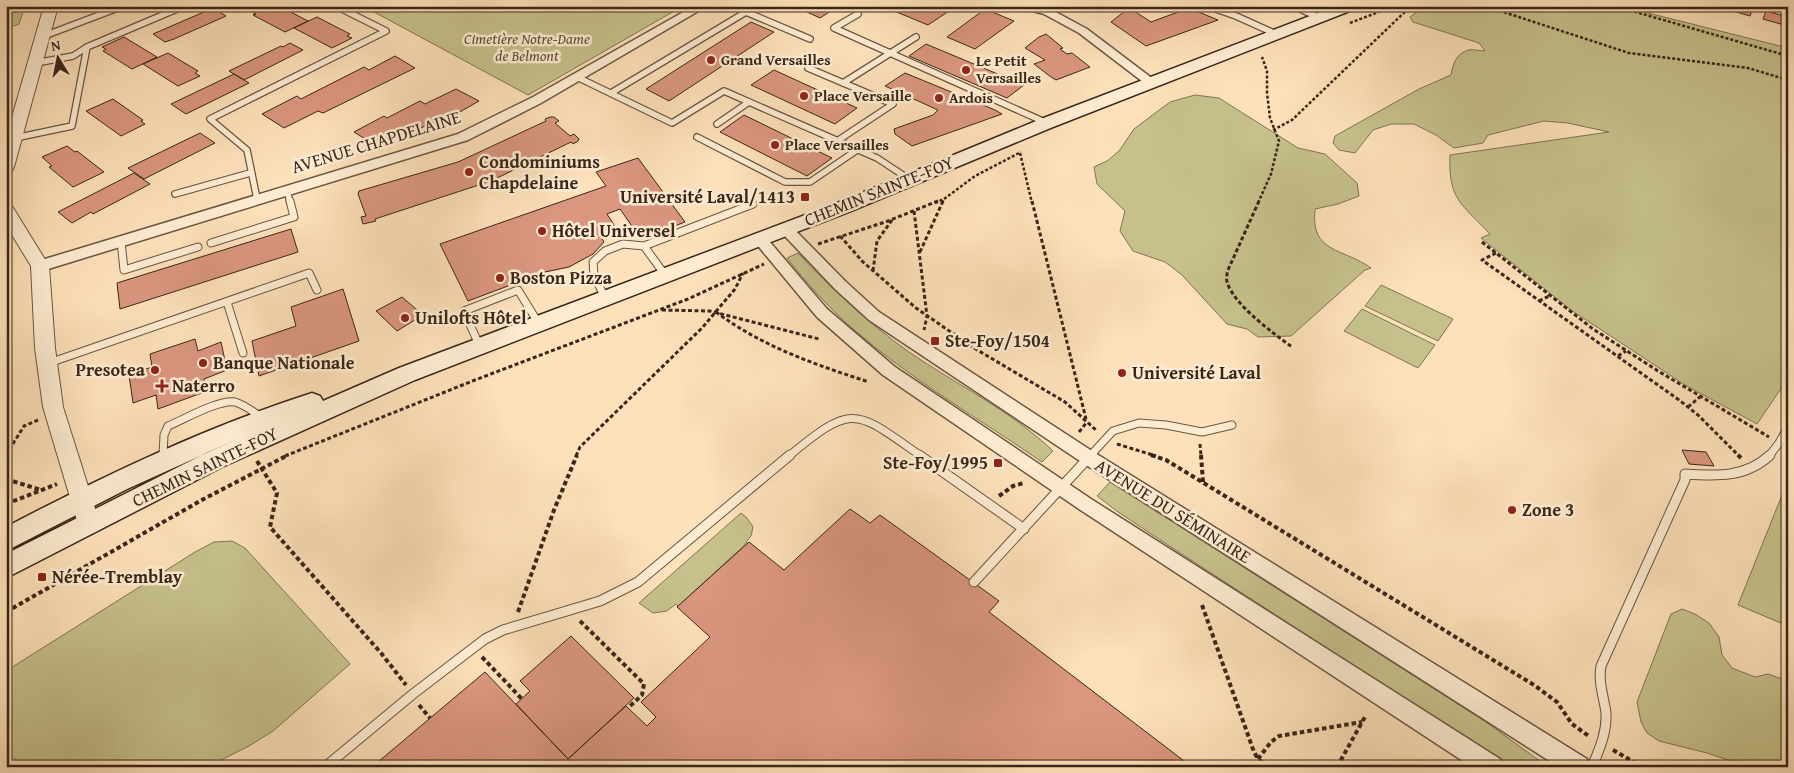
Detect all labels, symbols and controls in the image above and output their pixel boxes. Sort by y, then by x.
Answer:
park label: Cimetière Notre-Dame de Belmont [464,28,590,66]
north arrow [32,32,82,82]
text: N [49,34,63,56]
place label: Grand Versailles [721,49,831,70]
place label: Le Petit Versailles [976,50,1041,88]
marker: Grand Versailles [705,54,717,66]
marker: Le Petit Versailles [960,64,972,76]
place label: Place Versaille [814,85,912,106]
place label: Ardois [949,87,993,108]
marker: Place Versaille [798,90,810,102]
marker: Ardois [933,92,945,104]
street label: AVENUE CHAPDELAINE [288,103,464,180]
place label: Place Versailles [785,134,889,155]
marker: Place Versailles [769,139,781,151]
place label: Condominiums Chapdelaine [479,148,600,196]
street label: CHEMIN SAINTE-FOY [800,148,958,233]
marker: Condominiums Chapdelaine [463,166,475,178]
place label: Université Laval/1413 [620,183,795,210]
marker: Université Laval/1413 [799,191,811,203]
place label: Hôtel Universel [552,217,676,244]
marker: Hôtel Universel [536,225,548,237]
place label: Boston Pizza [510,264,613,291]
marker: Boston Pizza [494,272,506,284]
place label: Unilofts Hôtel [415,304,527,331]
marker: Unilofts Hôtel [399,312,411,324]
place label: Ste-Foy/1504 [945,327,1050,354]
marker: Ste-Foy/1504 [929,335,941,347]
place label: Banque Nationale [213,349,355,376]
place label: Presotea [75,356,146,383]
marker: Banque Nationale [197,357,209,369]
place label: Université Laval [1132,359,1262,386]
marker: Presotea [149,364,161,376]
marker: Université Laval [1116,367,1128,379]
place label: Naterro [172,372,235,399]
marker: Naterro [156,380,168,392]
street label: CHEMIN SAINTE-FOY [127,419,282,514]
place label: Ste-Foy/1995 [883,449,988,476]
street label: AVENUE DU SÉMINAIRE [1090,452,1257,570]
marker: Ste-Foy/1995 [992,457,1004,469]
place label: Zone 3 [1522,496,1574,523]
marker: Zone 3 [1506,504,1518,516]
place label: Nérée-Tremblay [52,563,183,590]
marker: Nérée-Tremblay [36,571,48,583]

